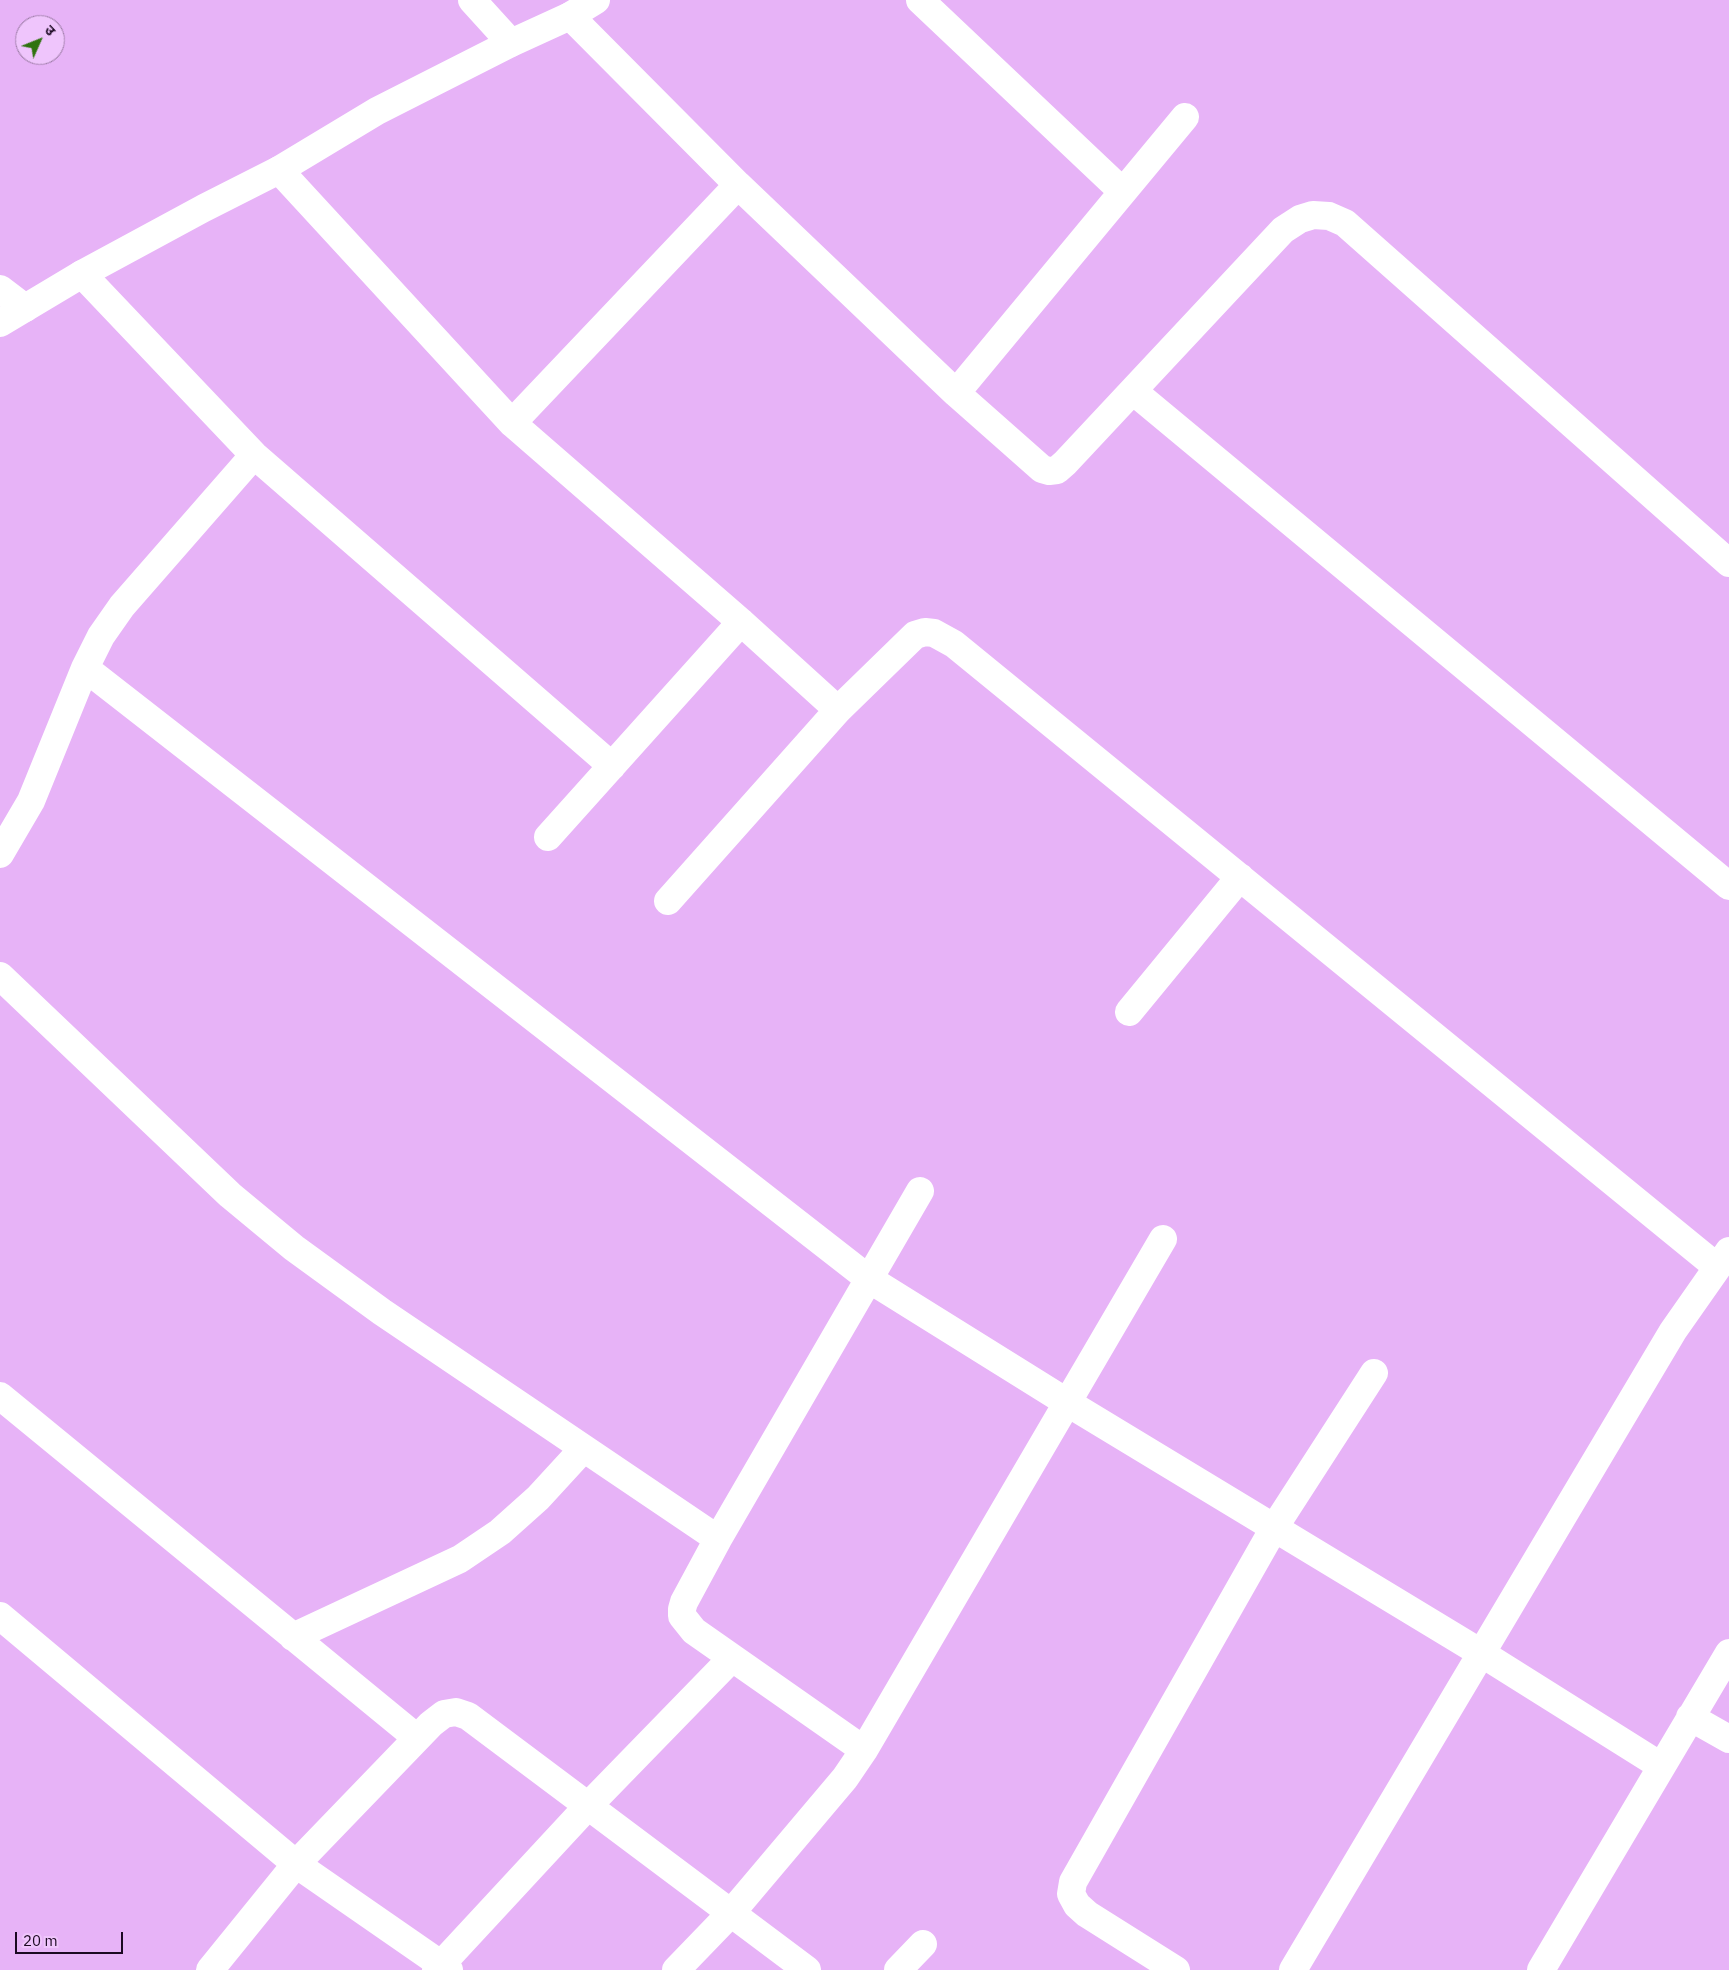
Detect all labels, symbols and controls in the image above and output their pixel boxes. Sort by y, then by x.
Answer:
north arrow [15,15,65,65]
text: उ [41,21,59,39]
scale bar [18,1922,125,1954]
text: 20 m [23,1931,58,1950]

